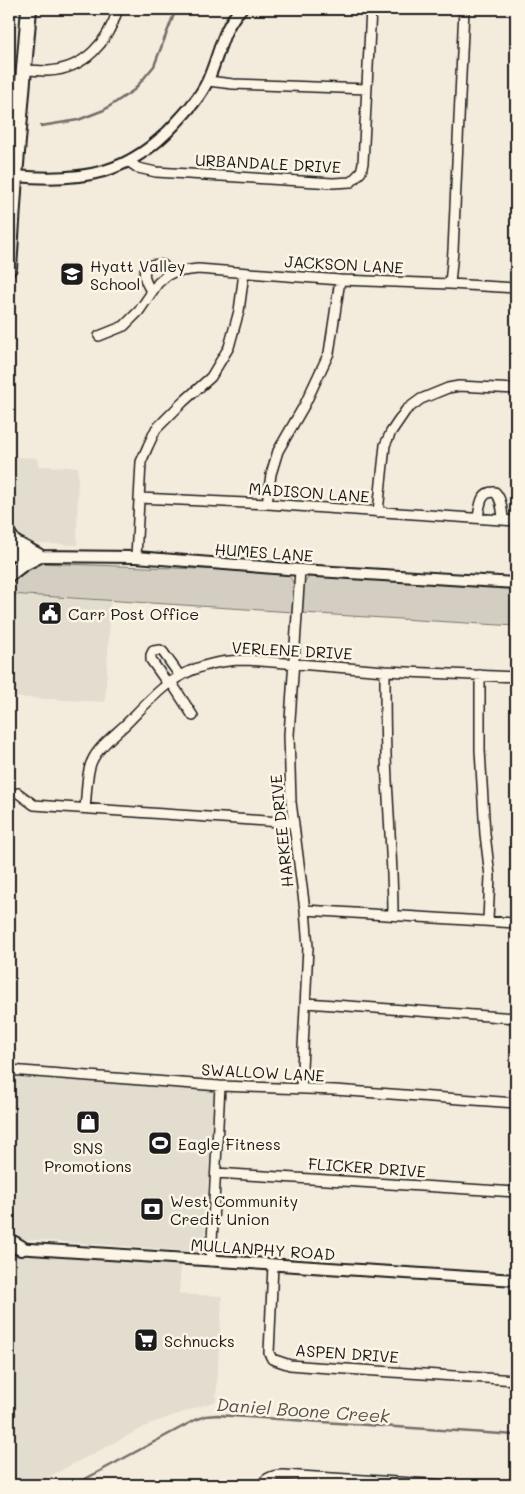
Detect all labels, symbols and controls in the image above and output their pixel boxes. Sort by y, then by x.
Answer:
street label: URBANDALE DRIVE [194,149,342,177]
street label: JACKSON LANE [284,250,404,278]
place label: Hyatt Valley School [90,255,185,294]
school or university icon: Hyatt Valley School [59,261,85,287]
street label: MADISON LANE [248,477,370,507]
street label: HUMES LANE [214,538,314,566]
public building icon: Carr Post Office [37,600,63,626]
place label: Carr Post Office [68,603,199,624]
street label: VERLENE DRIVE [231,636,353,664]
street label: HARKEE DRIVE [265,773,297,889]
street label: SWALLOW LANE [201,1058,325,1086]
shop icon: SNS Promotions [75,1109,101,1135]
sports icon: Eagle Fitness [147,1130,173,1156]
place label: Eagle Fitness [178,1133,281,1154]
place label: SNS Promotions [44,1137,132,1176]
street label: FLICKER DRIVE [308,1152,426,1182]
place label: West Community Credit Union [170,1190,298,1229]
bank icon: West Community Credit Union [139,1196,165,1222]
street label: MULLANPHY ROAD [190,1233,336,1265]
supermarket icon: Schnucks [133,1327,159,1353]
place label: Schnucks [164,1330,235,1351]
street label: ASPEN DRIVE [295,1339,399,1367]
water label: Daniel Boone Creek [216,1392,391,1428]

